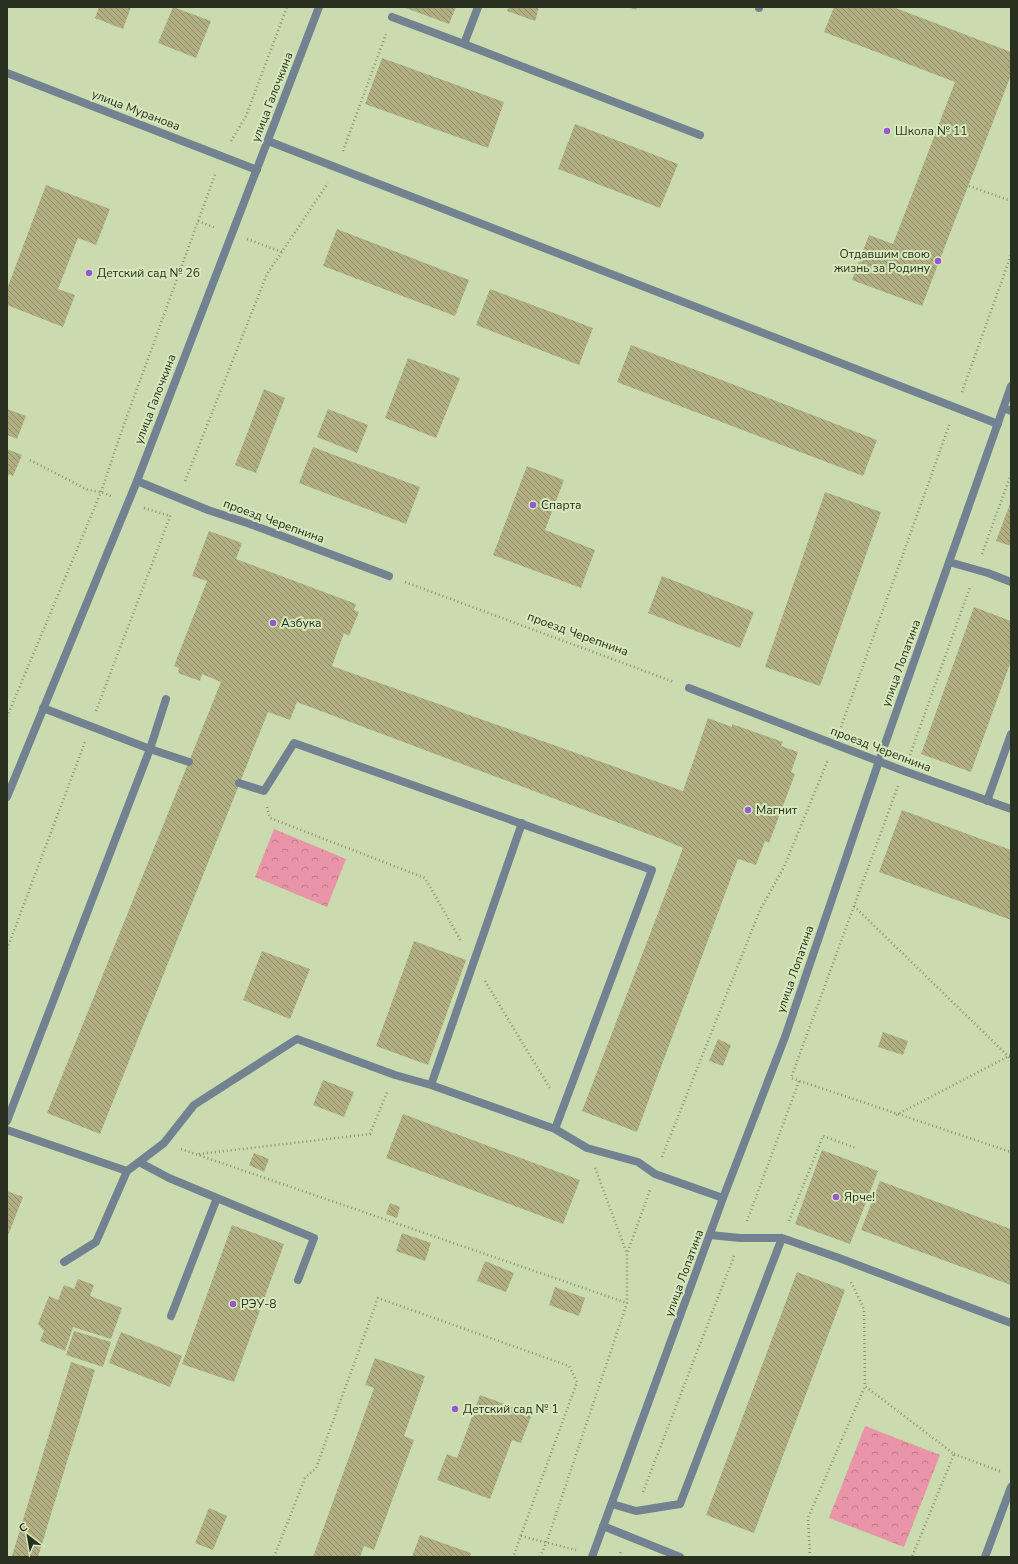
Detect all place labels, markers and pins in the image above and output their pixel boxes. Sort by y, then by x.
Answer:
place label: Школа № 11 [895,123,968,139]
marker: Школа № 11 [882,126,892,136]
place label: Отдавшим свою жизнь за Родину [834,246,931,276]
marker: Отдавшим свою жизнь за Родину [933,256,943,266]
place label: Детский сад № 26 [97,265,200,281]
marker: Детский сад № 26 [84,268,94,278]
place label: Спарта [541,497,581,513]
marker: Спарта [528,500,538,510]
place label: Азбука [281,615,322,631]
marker: Азбука [268,618,278,628]
place label: Магнит [756,802,798,818]
marker: Магнит [743,805,753,815]
place label: Ярче! [844,1189,875,1205]
marker: Ярче! [831,1192,841,1202]
place label: РЭУ-8 [241,1296,276,1312]
marker: РЭУ-8 [228,1299,238,1309]
place label: Детский сад № 1 [463,1401,559,1417]
marker: Детский сад № 1 [450,1404,460,1414]

